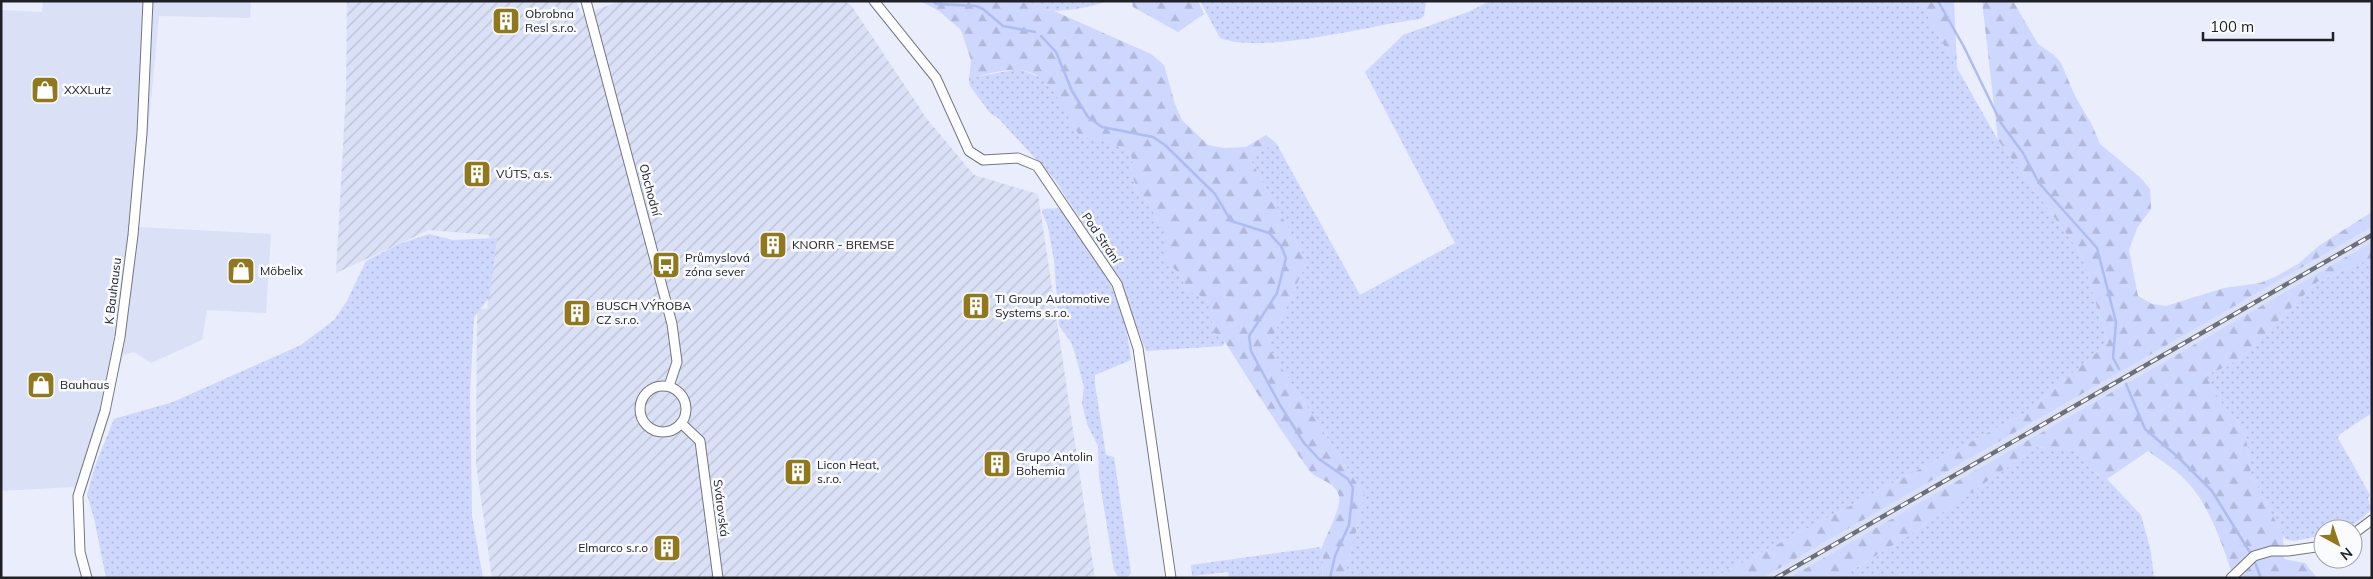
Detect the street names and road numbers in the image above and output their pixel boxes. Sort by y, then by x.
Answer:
street label: Obchodní [636,162,665,219]
street label: Pod Strání [1079,210,1124,267]
street label: K Bauhausu [101,257,124,325]
street label: Svárovská [711,478,732,537]

